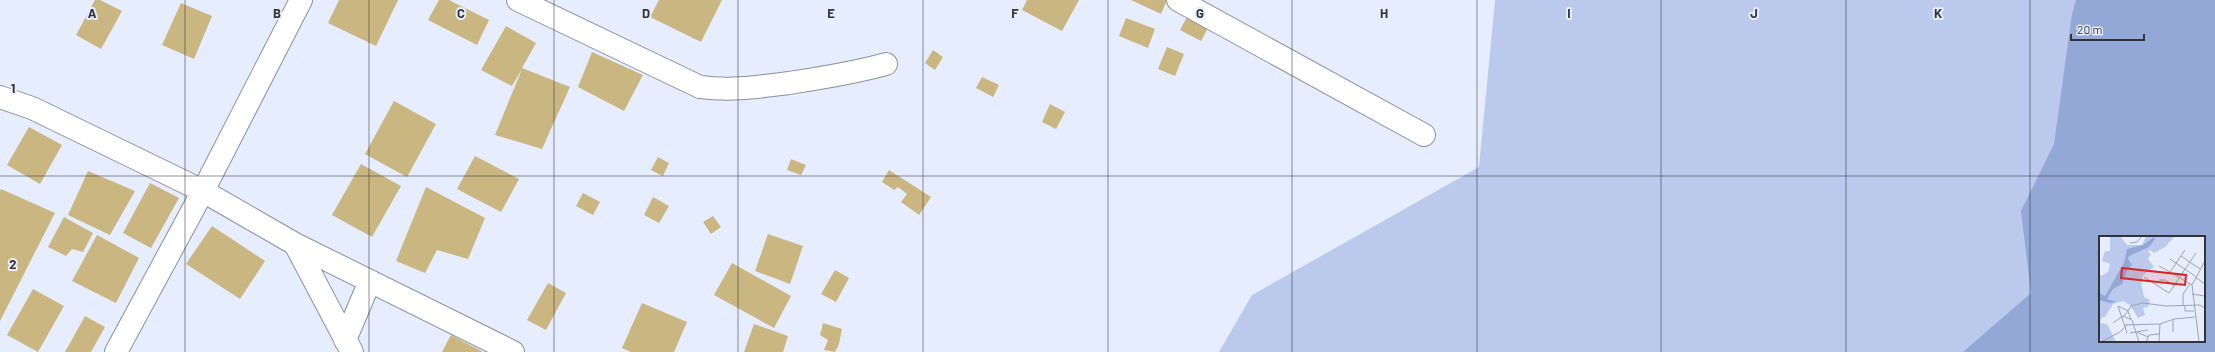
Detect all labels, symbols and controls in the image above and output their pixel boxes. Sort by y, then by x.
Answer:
text: A [88,5,97,21]
text: B [273,5,281,21]
text: C [457,5,465,21]
text: D [642,5,650,21]
text: E [827,5,835,21]
text: F [1011,5,1019,21]
text: G [1196,5,1204,21]
text: H [1380,5,1388,21]
text: I [1567,5,1571,21]
text: J [1750,5,1758,21]
text: K [1934,5,1942,21]
scale bar [2071,16,2144,42]
text: 20 m [2077,22,2103,36]
text: 1 [11,80,15,96]
inset map [2099,236,2205,342]
text: 2 [9,256,17,272]

